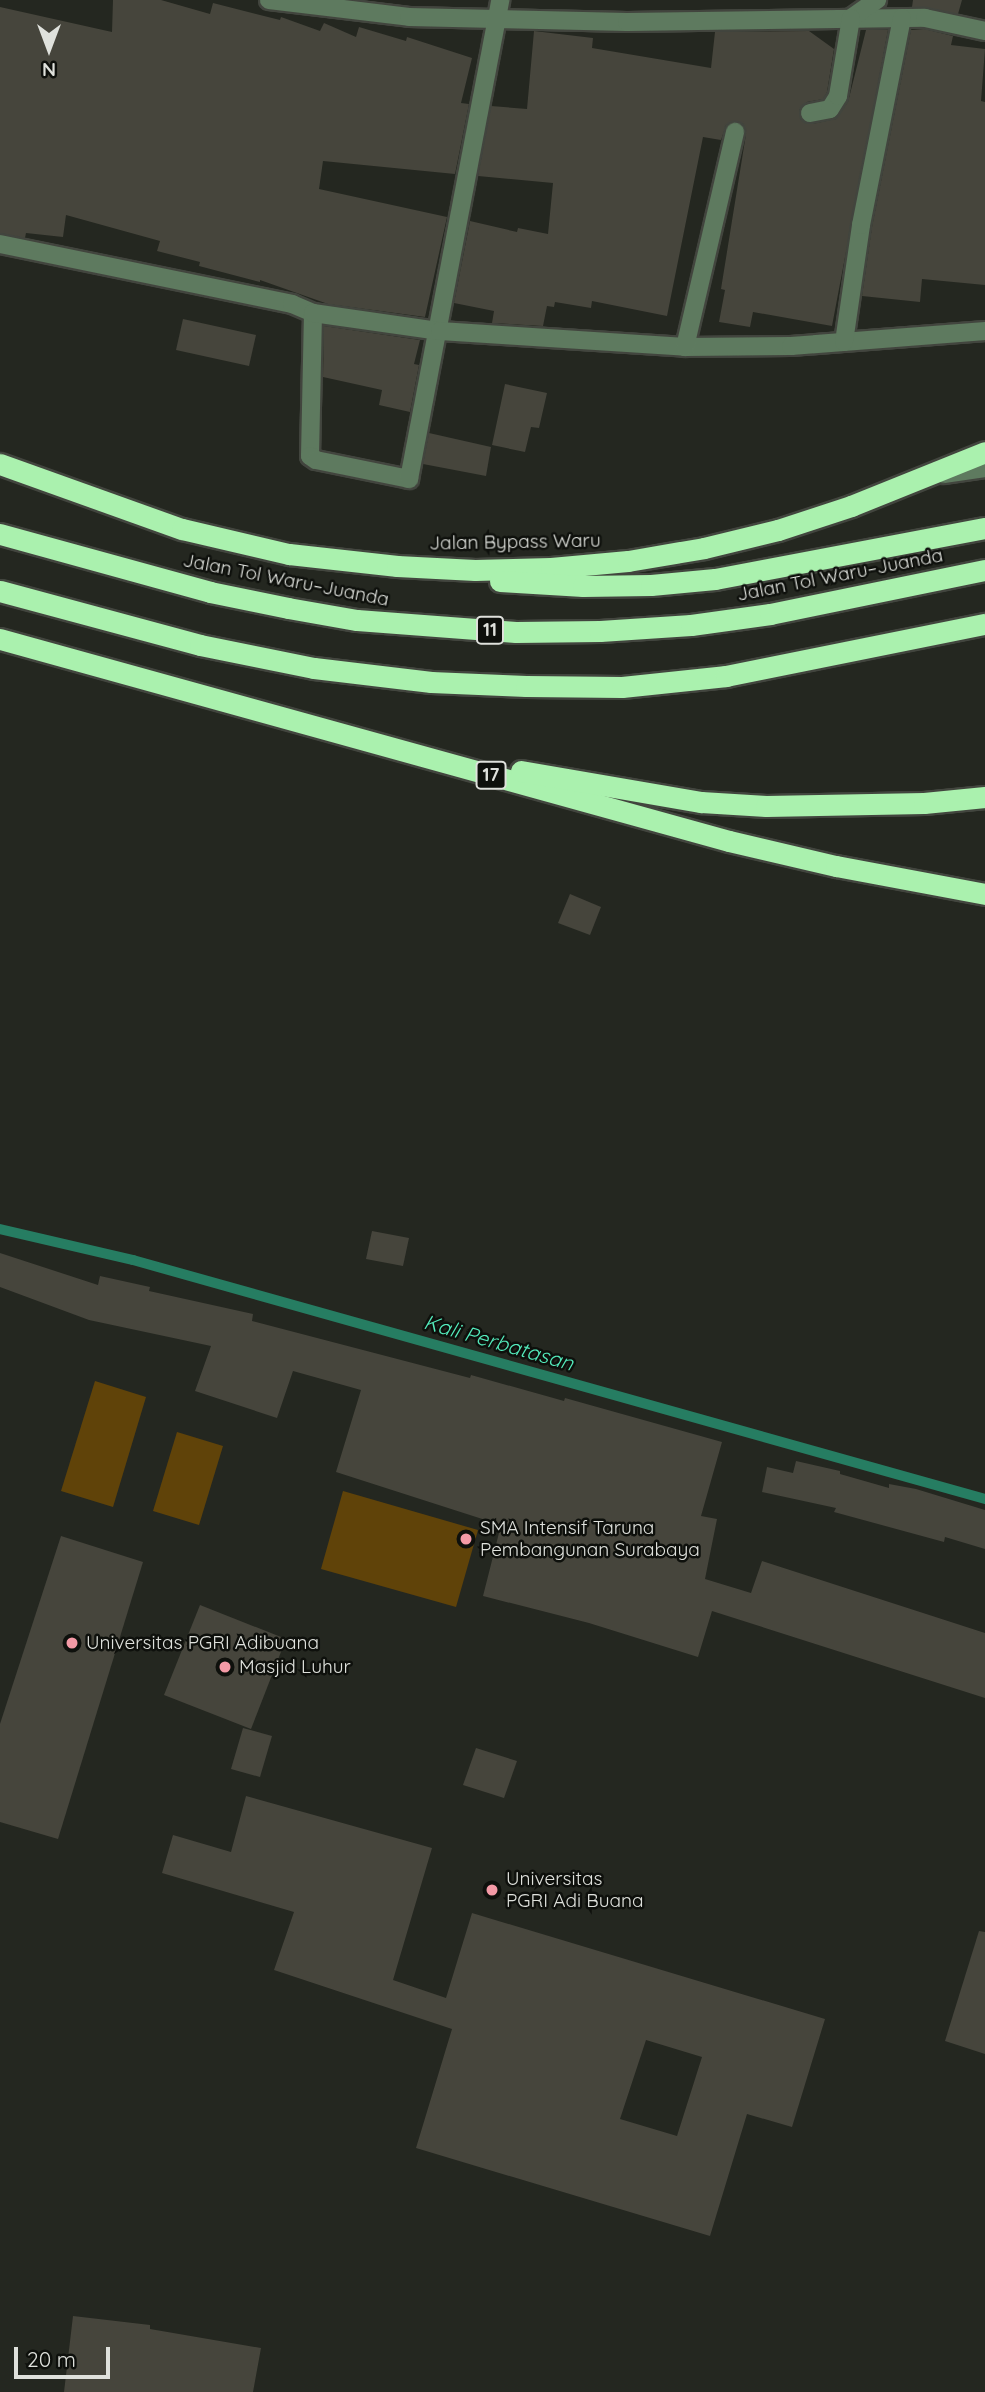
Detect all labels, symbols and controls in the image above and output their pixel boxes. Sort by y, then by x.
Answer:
north arrow [14,14,84,84]
text: N [42,58,56,82]
street label: Jalan Bypass Waru [429,529,601,555]
street label: Jalan Tol Waru–Juanda [735,544,945,606]
street label: Jalan Tol Waru–Juanda [181,549,391,611]
road number: 11 [474,616,506,644]
road number: 17 [475,760,507,790]
water label: Kali Perbatasan [421,1309,577,1375]
place label: SMA Intensif Taruna Pembangunan Surabaya [480,1517,700,1561]
marker: SMA Intensif Taruna Pembangunan Surabaya [458,1531,474,1547]
place label: Universitas PGRI Adibuana [86,1632,319,1654]
marker: Universitas PGRI Adibuana [64,1635,80,1651]
place label: Masjid Luhur [239,1656,351,1678]
marker: Masjid Luhur [217,1659,233,1675]
place label: Universitas PGRI Adi Buana [506,1868,643,1912]
marker: Universitas PGRI Adi Buana [484,1882,500,1898]
scale bar [18,2332,114,2376]
text: 20 m [27,2346,76,2372]

